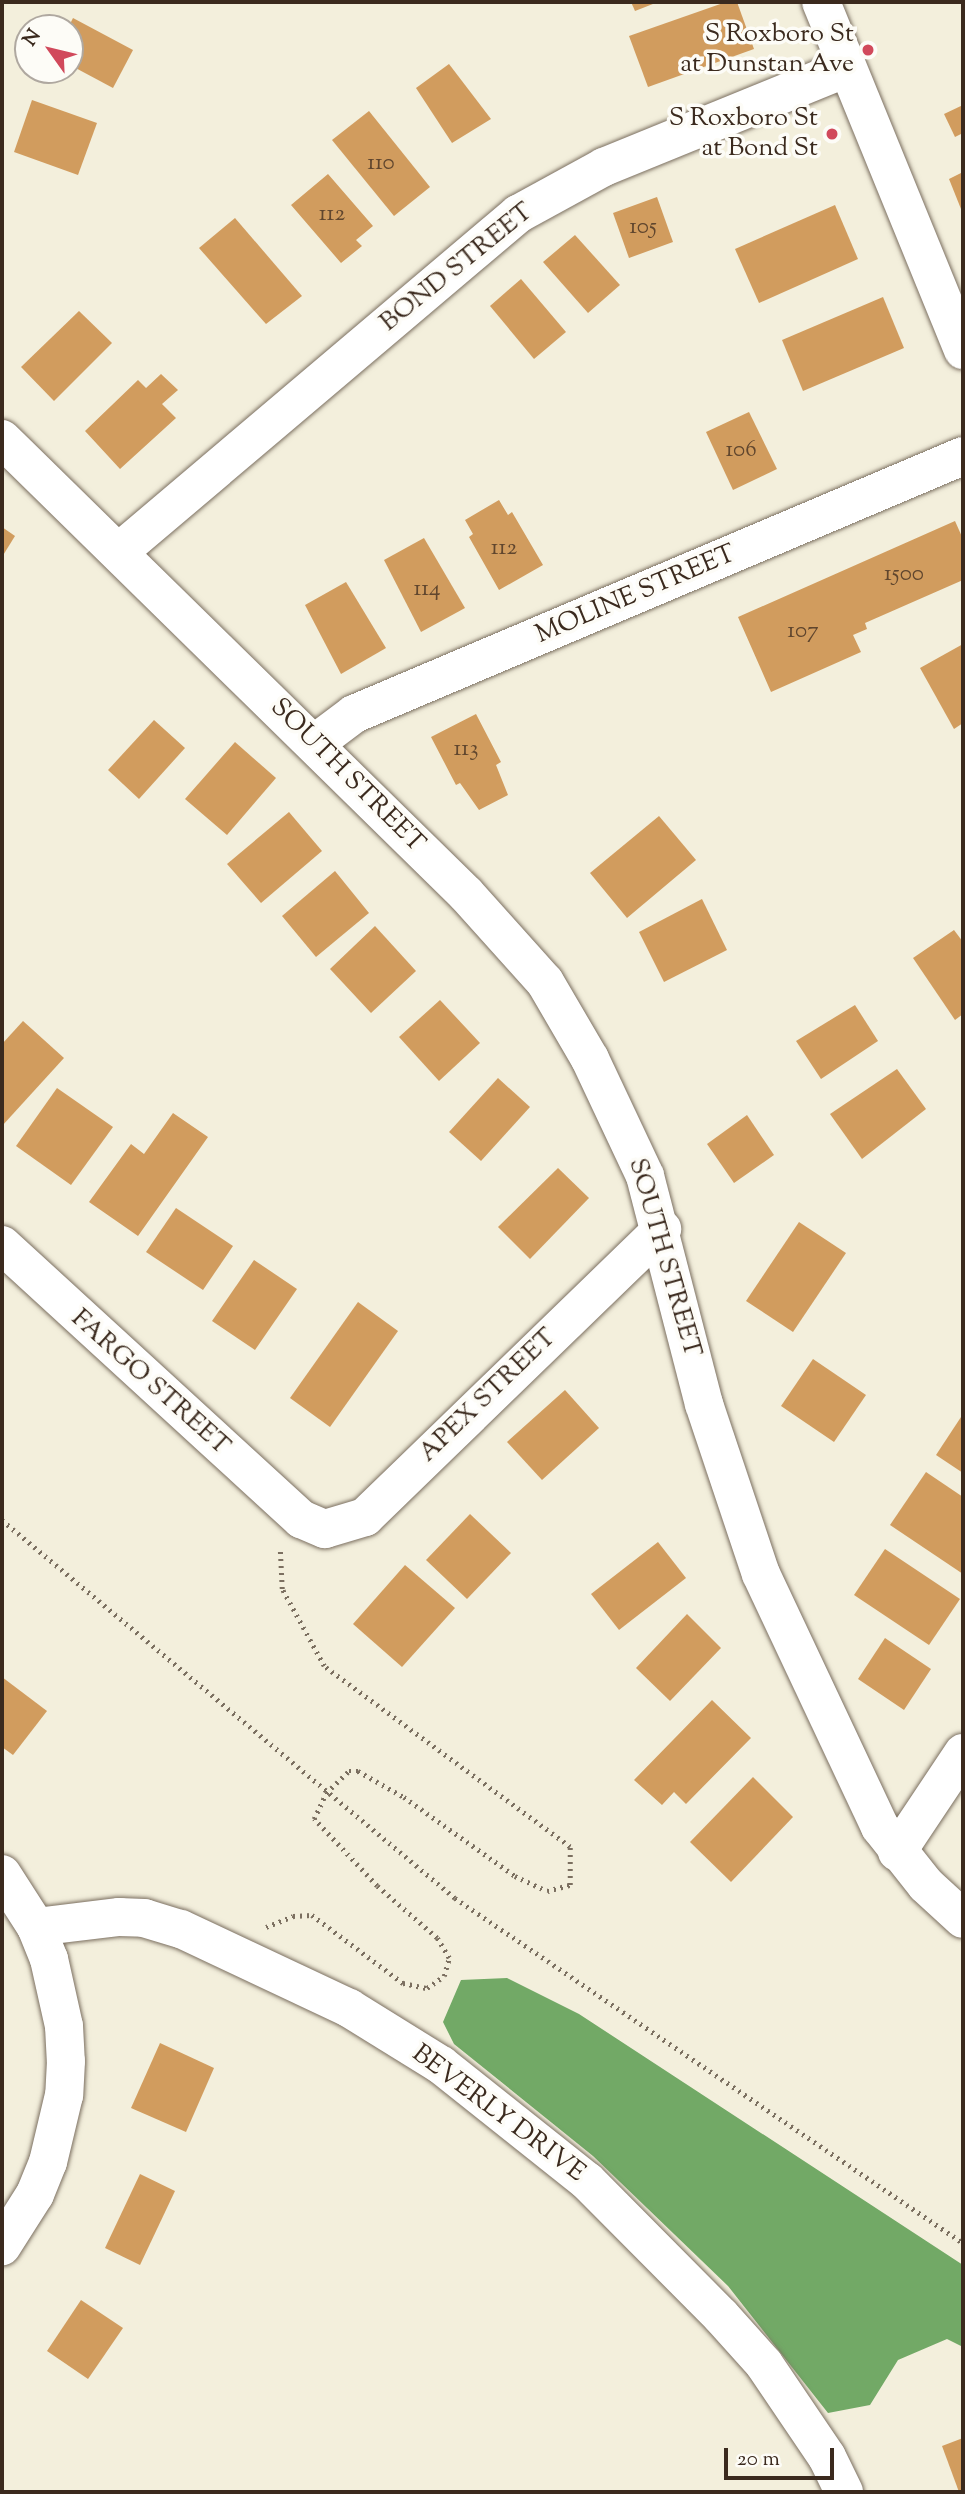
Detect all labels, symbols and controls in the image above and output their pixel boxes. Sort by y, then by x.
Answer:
north arrow [14,14,84,84]
place label: S Roxboro St at Dunstan Ave [680,19,854,80]
text: N [17,24,48,52]
marker: S Roxboro St at Dunstan Ave [860,42,876,58]
place label: S Roxboro St at Bond St [669,103,818,164]
marker: S Roxboro St at Bond St [824,126,840,142]
house number: 110 [367,150,395,178]
street label: BOND STREET [374,197,540,339]
house number: 112 [319,201,345,229]
house number: 105 [629,214,657,242]
house number: 106 [725,437,757,465]
house number: 112 [491,535,517,563]
street label: MOLINE STREET [531,539,741,651]
house number: 1500 [884,561,924,589]
house number: 114 [413,576,441,604]
house number: 107 [787,618,819,646]
street label: SOUTH STREET [263,692,431,860]
house number: 113 [454,736,478,764]
street label: SOUTH STREET [621,1155,707,1361]
street label: FARGO STREET [64,1303,236,1463]
street label: APEX STREET [413,1323,563,1469]
street label: BEVERLY DRIVE [405,2039,591,2189]
scale bar [727,2434,837,2478]
text: 20 m [737,2445,780,2475]

